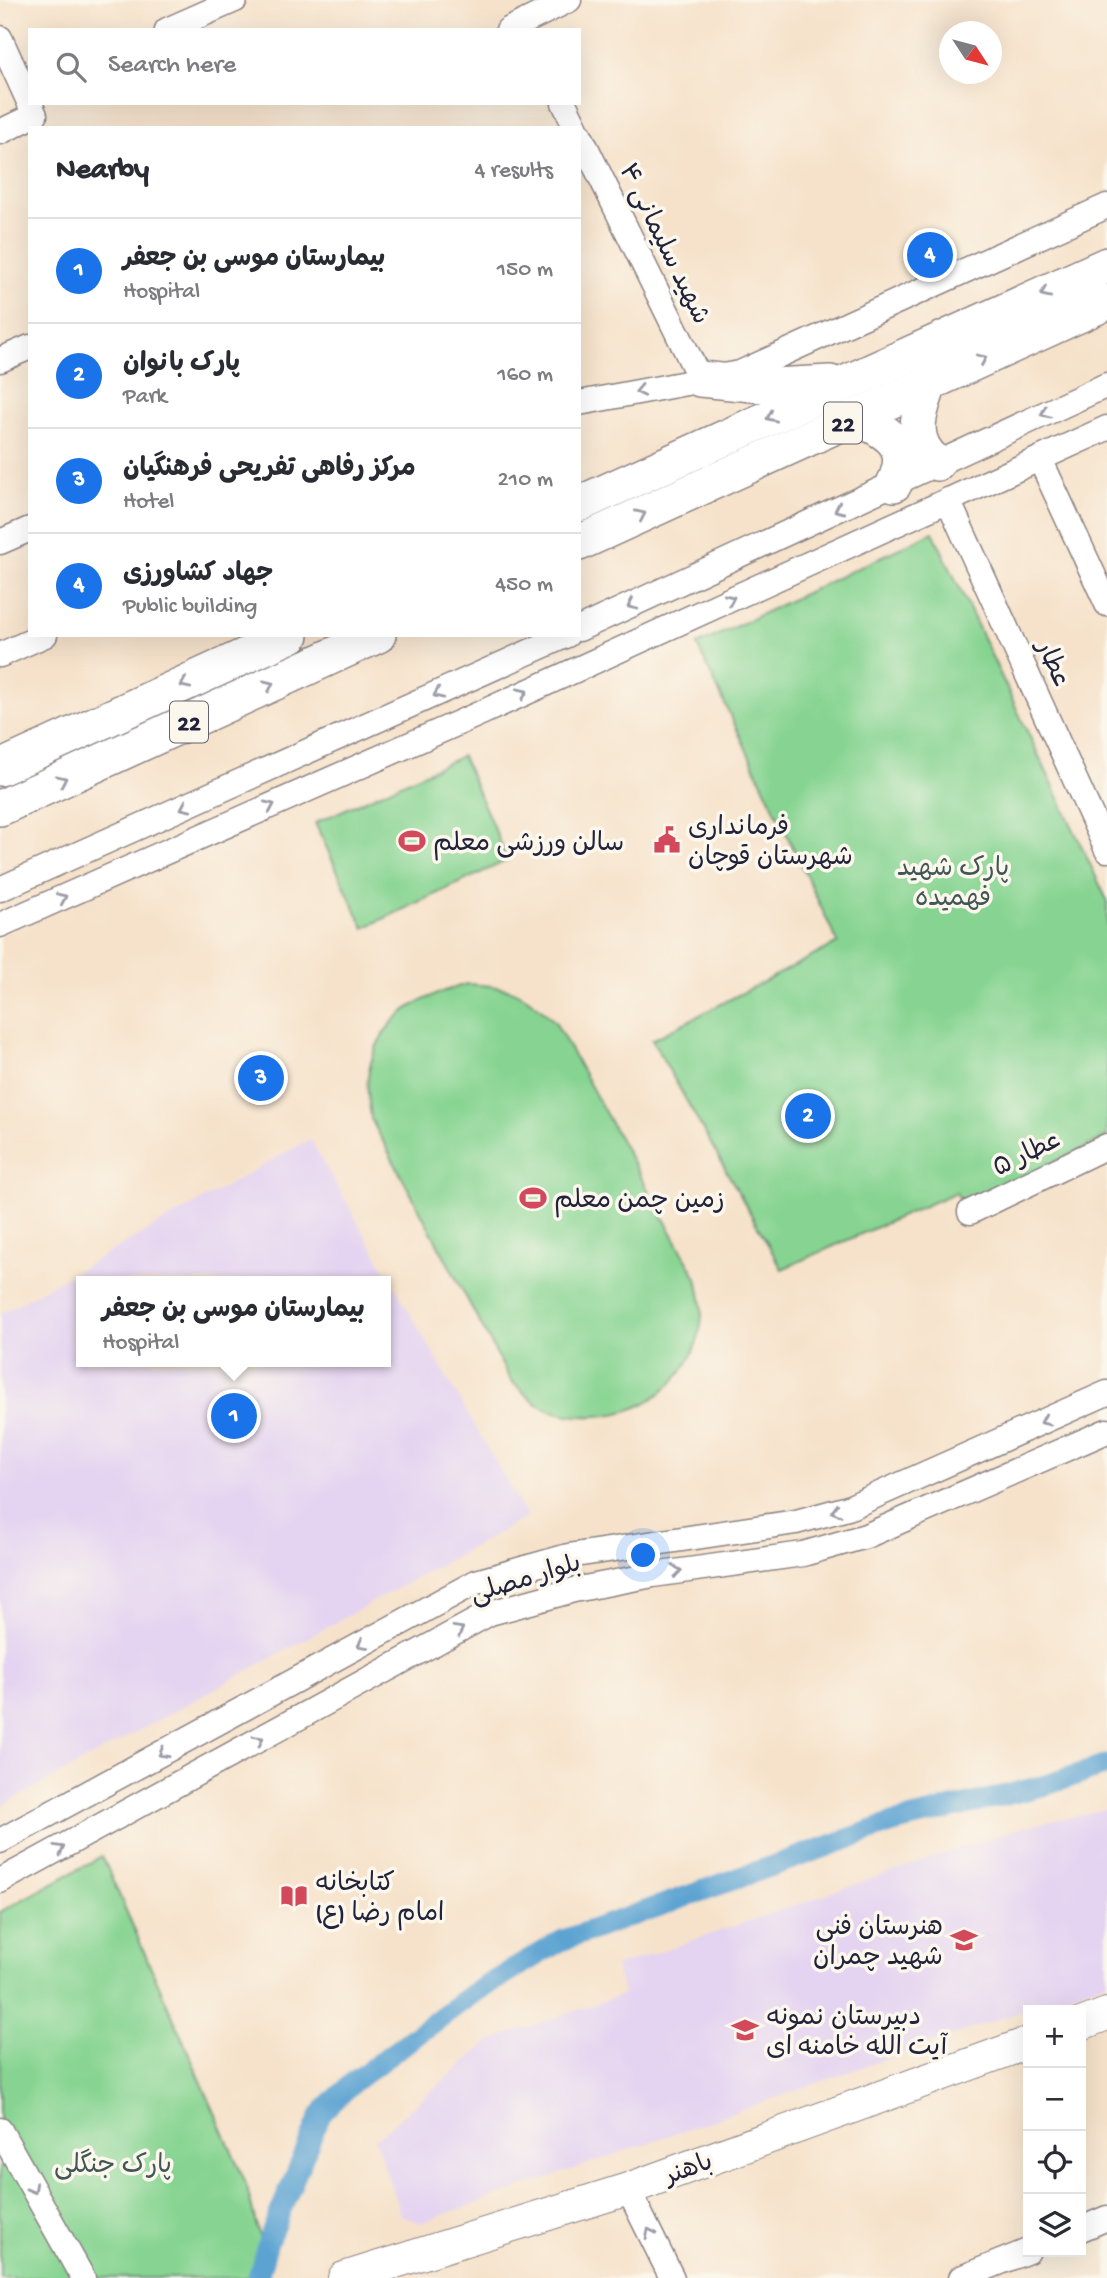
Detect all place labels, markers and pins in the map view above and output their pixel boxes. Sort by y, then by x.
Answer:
pin: 4 [907,229,953,281]
place label: فرمانداری شهرستان قوچان [688,814,853,875]
public building icon: فرمانداری شهرستان قوچان [652,825,682,855]
sports icon: سالن ورزشی معلم [397,826,427,856]
place label: سالن ورزشی معلم [433,830,624,861]
pin: 3 [238,1052,284,1104]
pin: 2 [785,1090,831,1142]
sports icon: زمین چمن معلم [518,1183,548,1213]
place label: زمین چمن معلم [554,1187,725,1218]
pin: 1 [211,1390,257,1442]
place label: کتابخانه امام رضا (ع) [315,1870,445,1931]
library icon: کتابخانه امام رضا (ع) [279,1881,309,1911]
place label: هنرستان فنی شهید چمران [813,1914,943,1975]
school or university icon: هنرستان فنی شهید چمران [949,1925,979,1955]
place label: دبیرستان نمونه آیت الله خامنه ای [766,2004,949,2065]
school or university icon: دبیرستان نمونه آیت الله خامنه ای [730,2015,760,2045]

